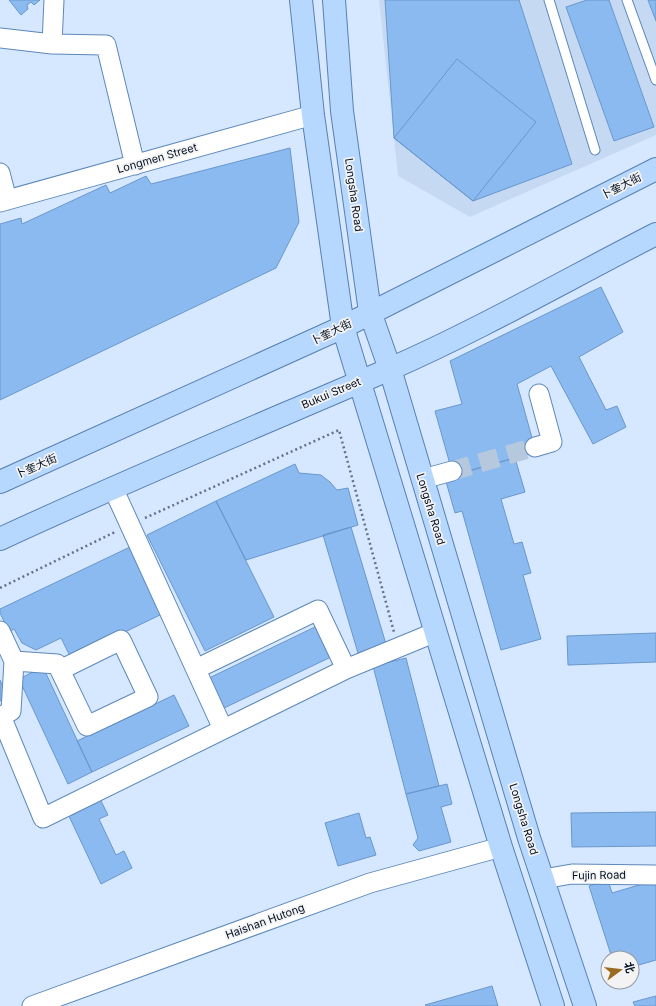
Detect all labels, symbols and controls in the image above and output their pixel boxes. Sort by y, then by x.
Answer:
street label: Longmen Street [115,140,199,176]
street label: Longsha Road [342,157,366,233]
street label: 卜奎大街 [598,170,644,202]
street label: 卜奎大街 [308,316,354,348]
street label: Bukui Street [299,374,363,412]
street label: 卜奎大街 [13,451,59,481]
street label: Longsha Road [413,471,449,547]
street label: Longsha Road [506,781,542,857]
street label: Fujin Road [572,868,626,882]
street label: Haishan Hutong [224,900,306,942]
north arrow [600,950,640,990]
text: 北 [621,960,638,975]

